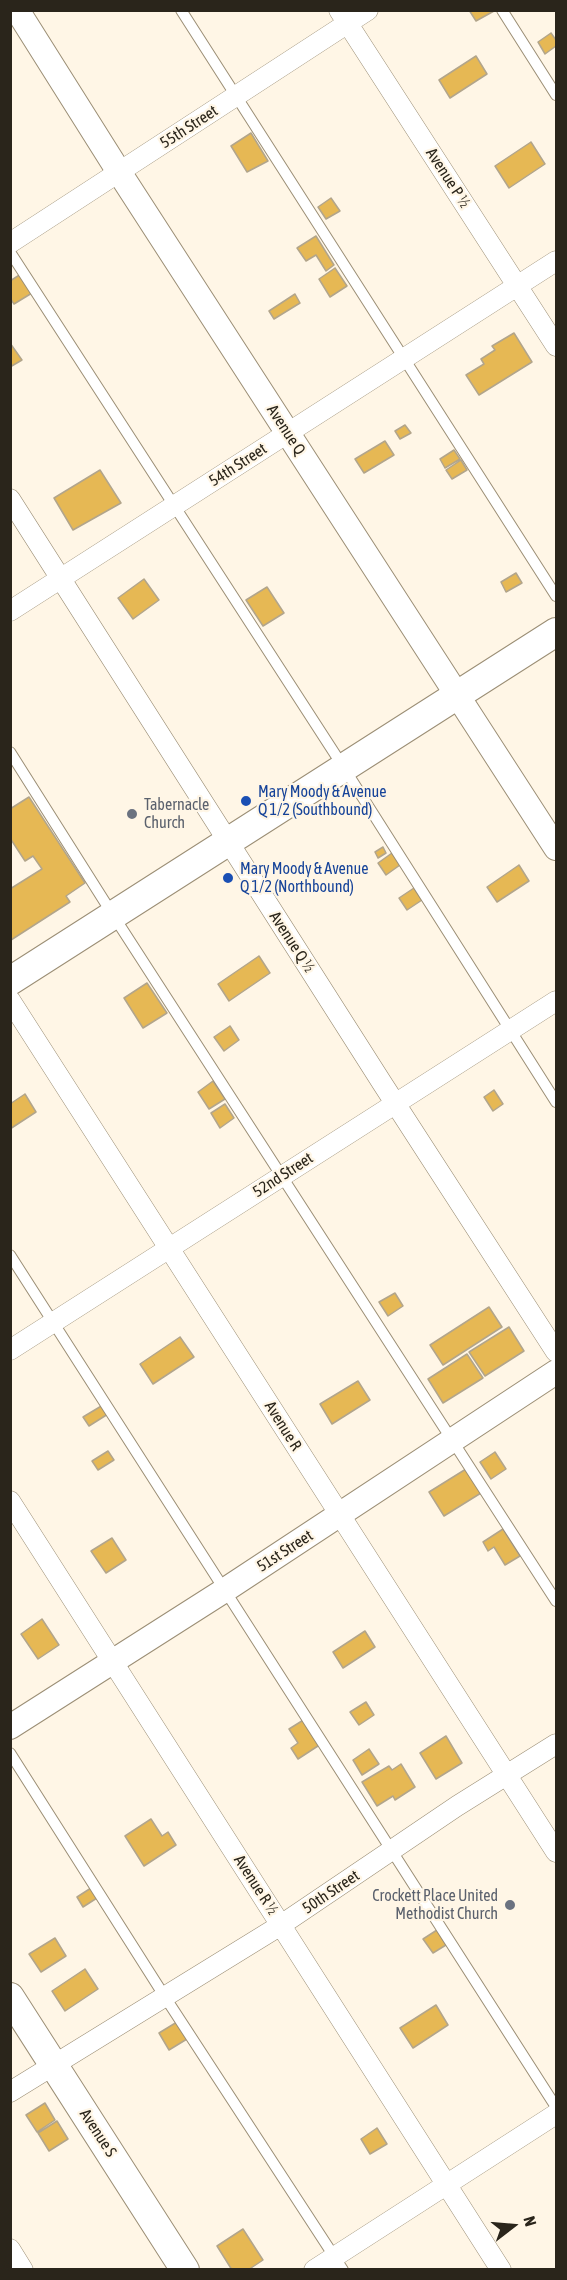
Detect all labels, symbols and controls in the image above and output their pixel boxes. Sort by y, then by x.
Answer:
street label: 55th Street [157,101,221,153]
street label: Avenue P ½ [422,145,474,211]
street label: Avenue Q [263,401,309,459]
street label: 54th Street [206,439,270,491]
place label: Mary Moody & Avenue Q 1/2 (Southbound) [258,782,387,820]
marker: Mary Moody & Avenue Q 1/2 (Southbound) [239,794,253,808]
place label: Tabernacle Church [144,795,209,833]
marker: Tabernacle Church [125,807,139,821]
place label: Mary Moody & Avenue Q 1/2 (Northbound) [240,859,369,897]
marker: Mary Moody & Avenue Q 1/2 (Northbound) [221,871,235,885]
street label: Avenue Q ½ [265,908,319,976]
street label: 52nd Street [249,1149,317,1201]
street label: Avenue R [260,1398,306,1454]
street label: 51st Street [254,1526,316,1576]
street label: Avenue R ½ [230,1852,282,1918]
street label: 50th Street [299,1866,363,1918]
place label: Crockett Place United Methodist Church [372,1886,498,1924]
marker: Crockett Place United Methodist Church [503,1898,517,1912]
street label: Avenue S [75,2105,121,2161]
north arrow [483,2196,543,2256]
text: N [520,2214,540,2228]

